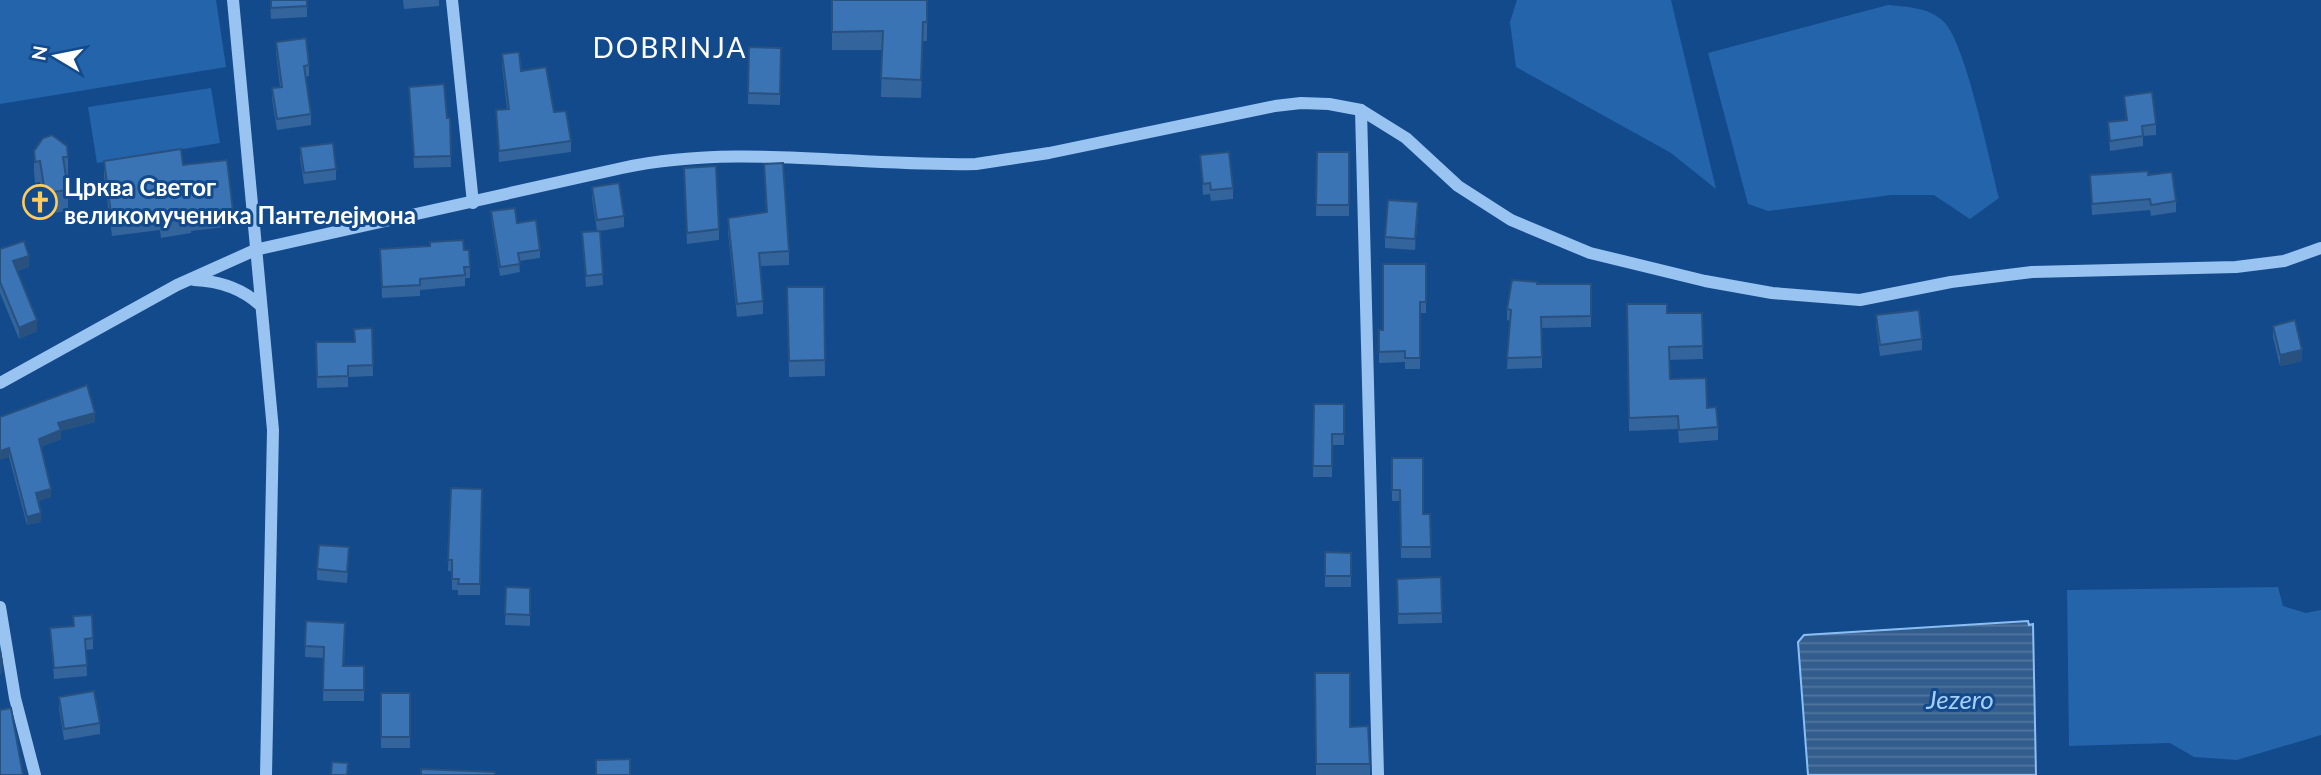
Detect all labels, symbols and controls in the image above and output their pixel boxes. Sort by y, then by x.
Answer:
north arrow [21,21,91,91]
district label: DOBRINJA [592,30,748,64]
text: N [26,44,51,62]
place label: Црква Светог великомученика Пантелејмона [64,172,416,229]
church icon: Црква Светог великомученика Пантелејмона [21,183,59,221]
water label: Jezero [1925,683,1994,715]

